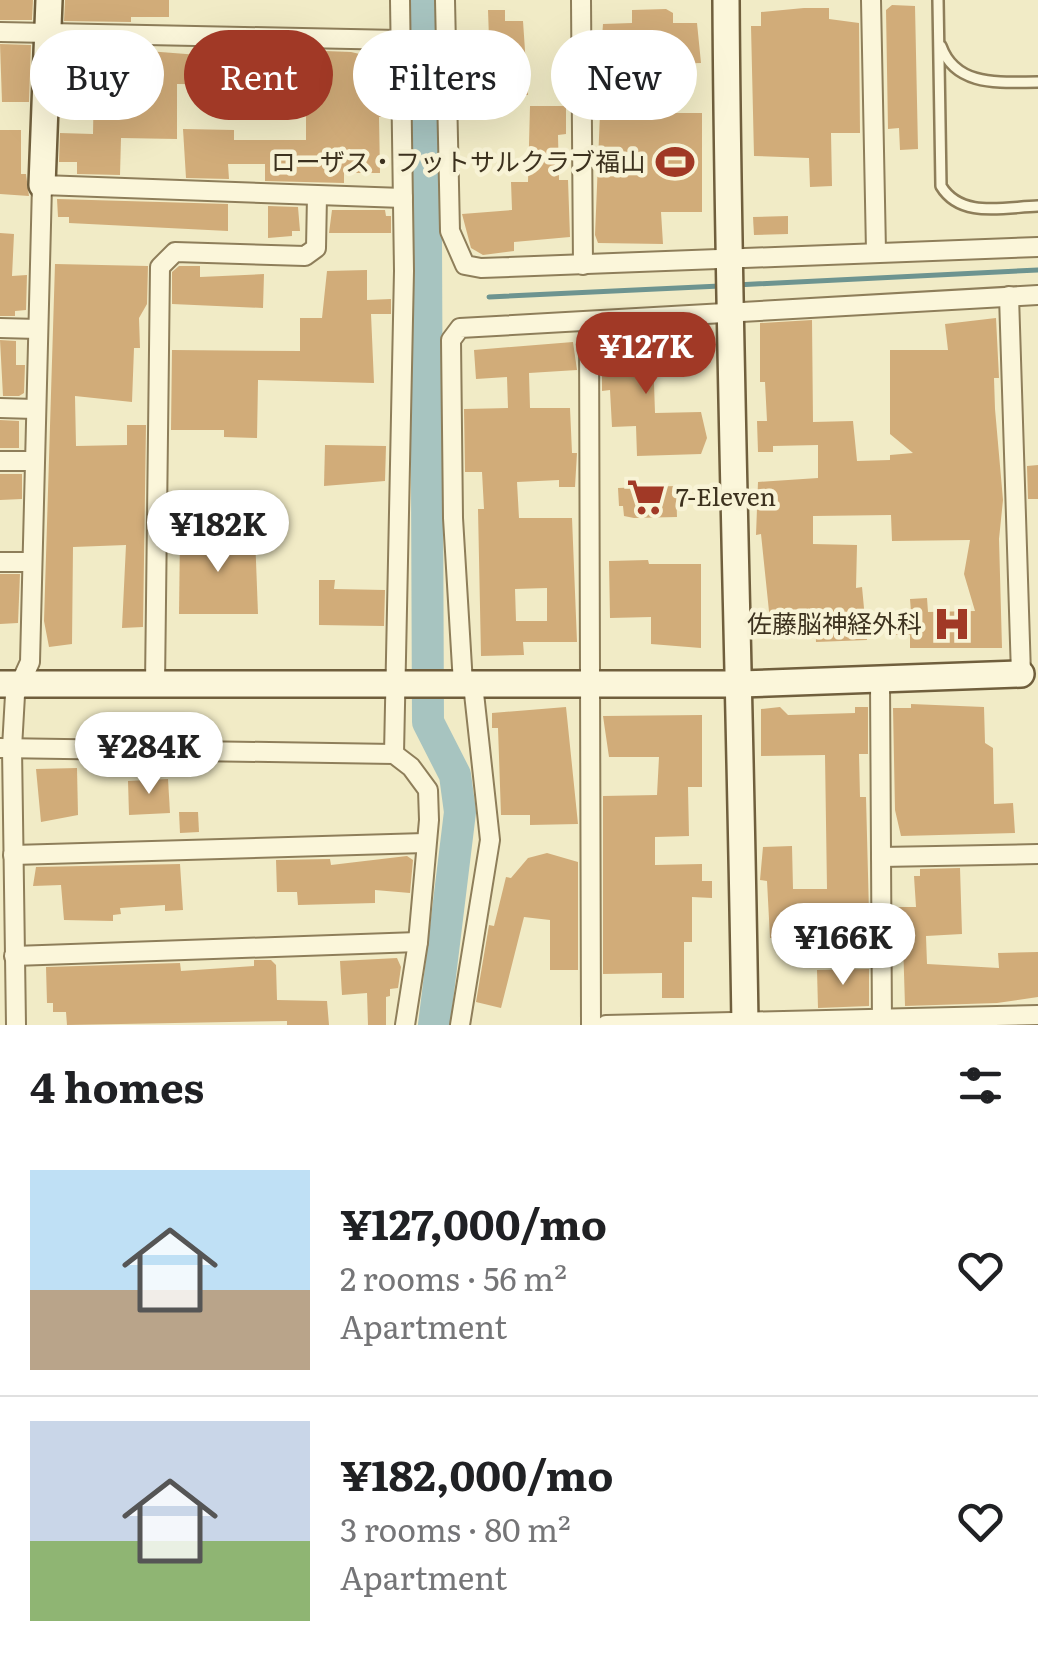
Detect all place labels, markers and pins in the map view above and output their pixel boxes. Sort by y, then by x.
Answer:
sports icon: ローザス・フットサルクラブ福山 [654,141,696,183]
place label: ローザス・フットサルクラブ福山 [271,142,645,179]
pin: ¥127K [576,312,716,397]
supermarket icon: 7-Eleven [625,476,667,518]
place label: 7-Eleven [676,477,776,514]
pin: ¥182K [148,490,288,575]
hospital icon: 佐藤脳神経外科 [931,603,973,645]
place label: 佐藤脳神経外科 [747,604,922,641]
pin: ¥284K [79,712,219,797]
pin: ¥166K [773,903,913,988]

